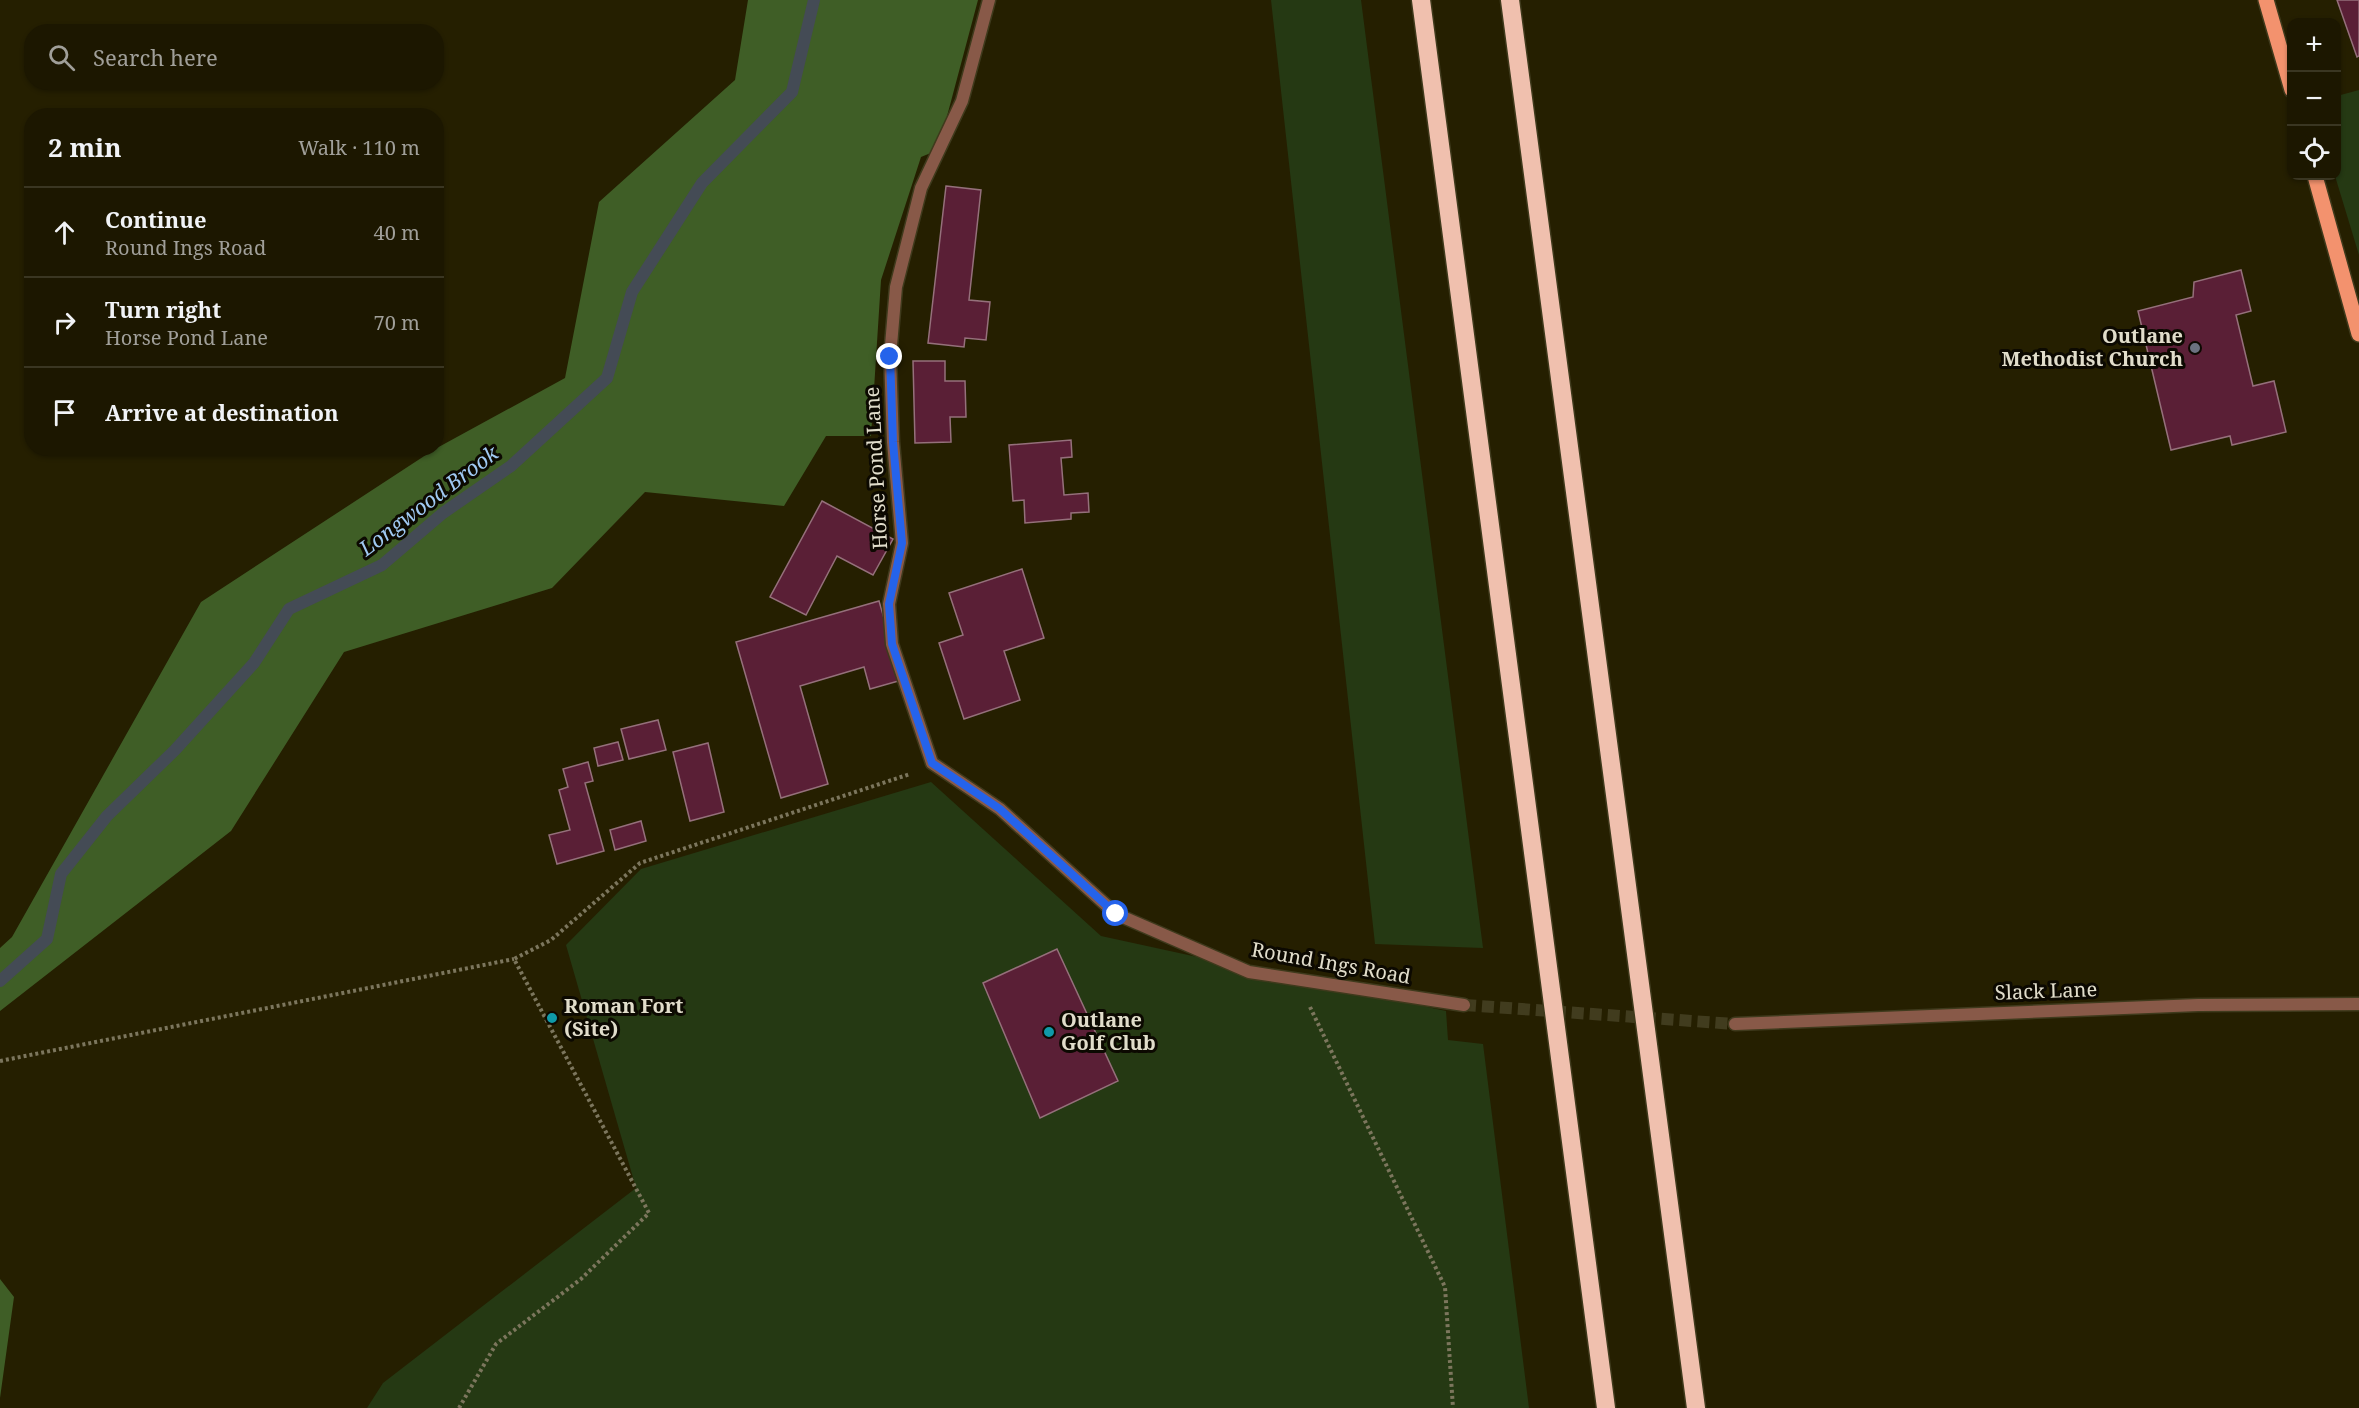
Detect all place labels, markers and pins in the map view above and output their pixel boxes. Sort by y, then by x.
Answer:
place label: Outlane Methodist Church [2001,322,2183,372]
marker: Outlane Methodist Church [2188,341,2202,355]
place label: Roman Fort (Site) [564,992,683,1042]
place label: Outlane Golf Club [1061,1006,1156,1056]
marker: Roman Fort (Site) [545,1011,559,1025]
marker: Outlane Golf Club [1042,1025,1056,1039]

